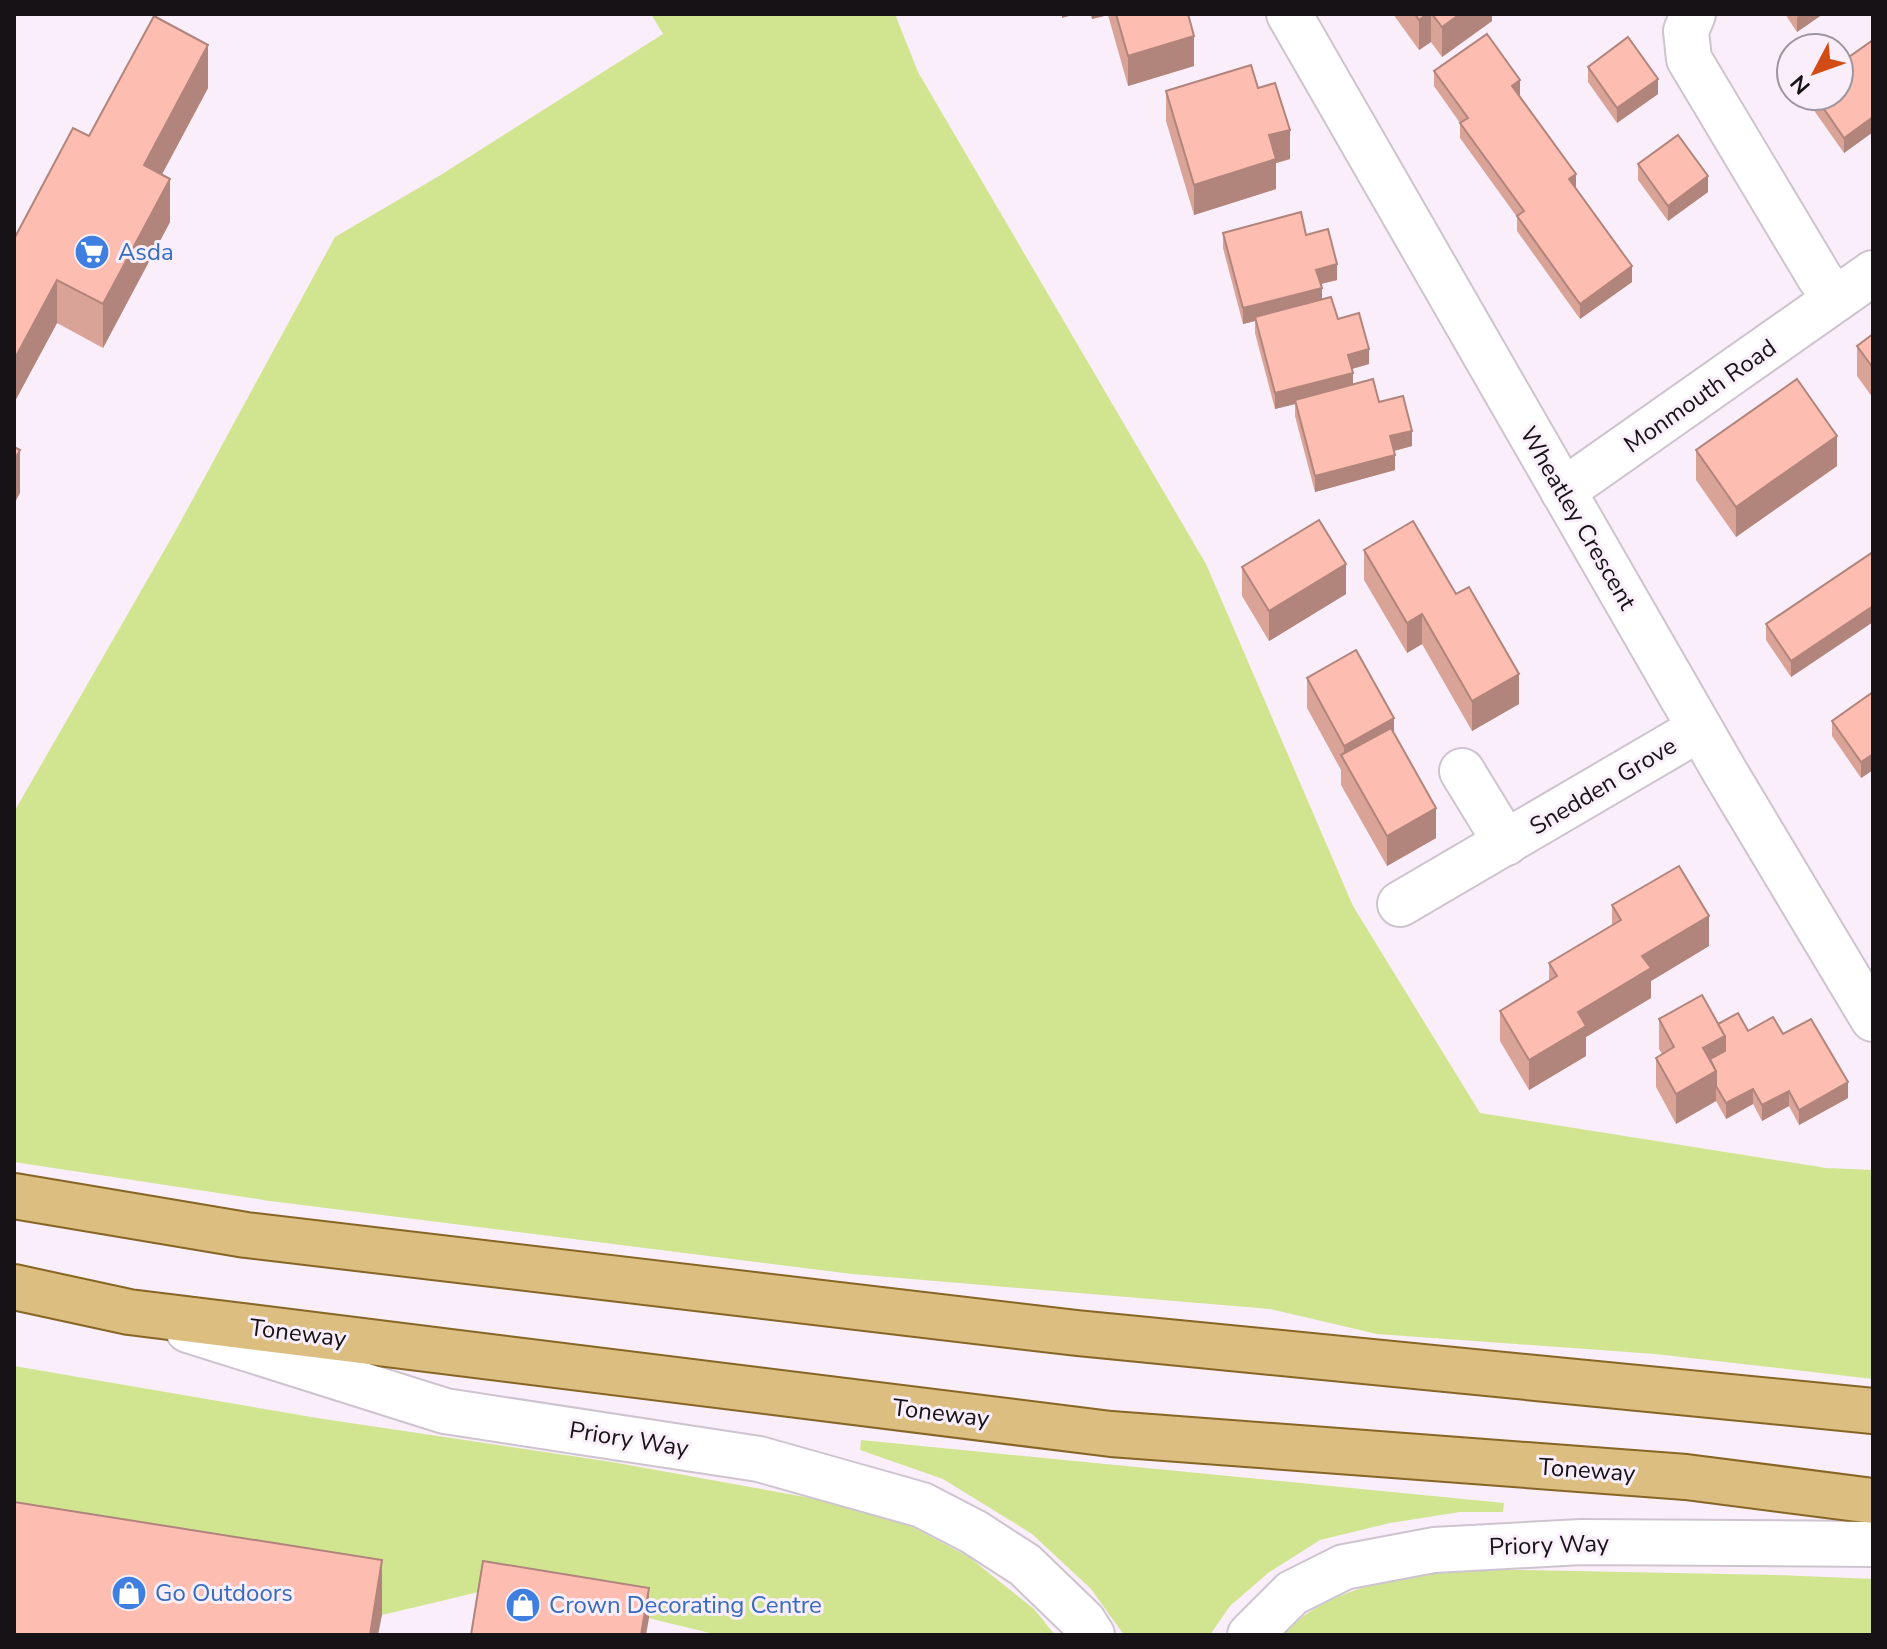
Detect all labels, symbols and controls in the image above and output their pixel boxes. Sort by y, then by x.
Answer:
north arrow [1775,32,1855,112]
text: N [1784,68,1817,101]
supermarket icon: Asda [73,233,111,271]
place label: Asda [118,236,174,268]
street label: Monmouth Road [1618,332,1782,460]
street label: Wheatley Crescent [1512,421,1644,616]
street label: Snedden Grove [1524,730,1682,842]
street label: Toneway [248,1311,349,1355]
street label: Toneway [891,1391,992,1435]
street label: Priory Way [567,1414,692,1464]
street label: Toneway [1537,1451,1637,1489]
street label: Priory Way [1488,1527,1610,1563]
shop icon: Go Outdoors [110,1574,148,1612]
place label: Go Outdoors [155,1577,293,1609]
shop icon: Crown Decorating Centre [504,1586,542,1624]
place label: Crown Decorating Centre [549,1589,822,1621]

